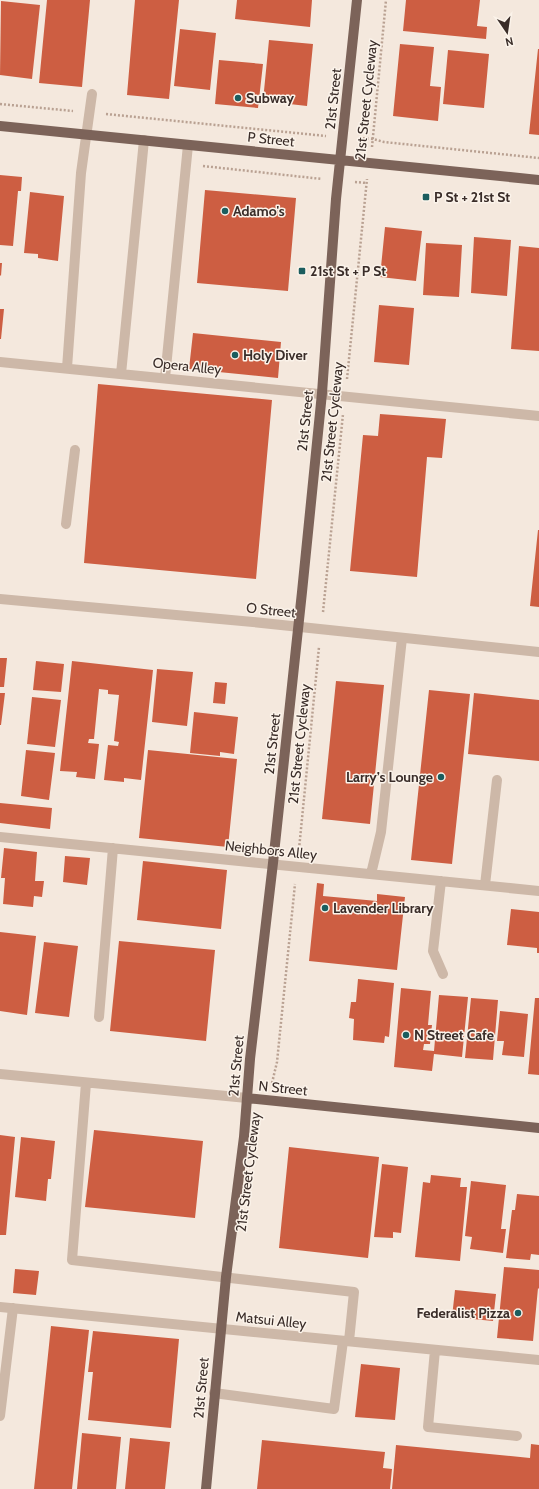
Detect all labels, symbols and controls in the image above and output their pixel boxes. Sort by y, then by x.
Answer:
north arrow [487,12,527,52]
text: N [504,34,515,49]
street label: 21st Street Cycleway [351,39,381,161]
street label: 21st Street [321,67,345,131]
place label: Subway [246,89,294,107]
marker: Subway [233,93,243,103]
street label: P Street [247,128,296,150]
place label: P St + 21st St [434,188,510,206]
marker: P St + 21st St [421,192,431,202]
place label: Adamo's [233,202,285,220]
marker: Adamo's [220,206,230,216]
place label: 21st St + P St [310,262,386,280]
marker: 21st St + P St [297,266,307,276]
place label: Holy Diver [243,346,308,364]
marker: Holy Diver [230,350,240,360]
street label: Opera Alley [152,353,222,379]
street label: 21st Street Cycleway [317,361,347,483]
street label: 21st Street [293,389,317,453]
street label: O Street [245,598,297,622]
street label: 21st Street Cycleway [284,683,314,805]
street label: 21st Street [260,712,284,776]
place label: Larry’s Lounge [346,768,433,786]
marker: Larry’s Lounge [436,772,446,782]
street label: Neighbors Alley [224,836,318,864]
place label: Lavender Library [333,899,434,917]
marker: Lavender Library [320,903,330,913]
place label: N Street Cafe [414,1026,494,1044]
marker: N Street Cafe [401,1030,411,1040]
street label: 21st Street [224,1034,248,1097]
street label: N Street [258,1076,309,1100]
street label: 21st Street Cycleway [232,1111,264,1233]
place label: Federalist Pizza [416,1304,510,1322]
street label: Matsui Alley [235,1307,307,1333]
marker: Federalist Pizza [513,1308,523,1318]
street label: 21st Street [189,1356,213,1419]

